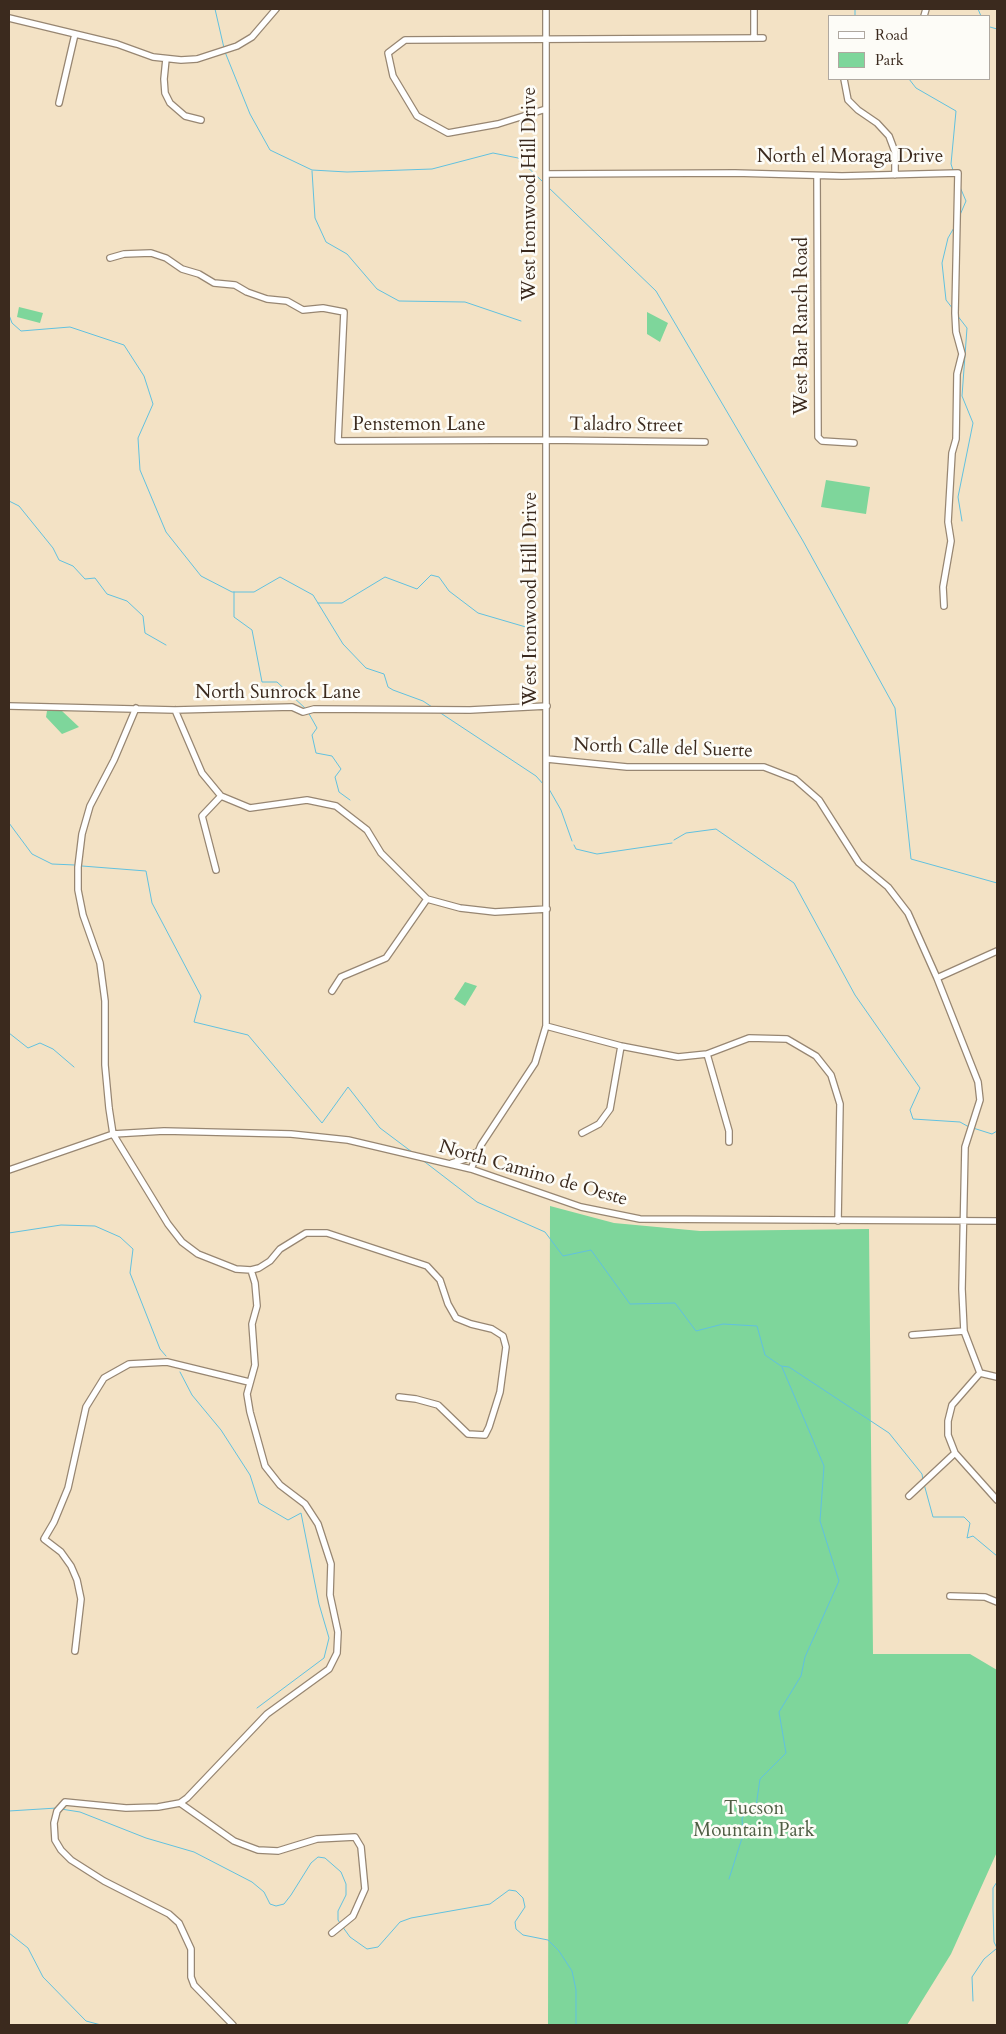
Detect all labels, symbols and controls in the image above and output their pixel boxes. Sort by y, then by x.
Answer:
legend [828,15,991,80]
text: Road [875,25,908,45]
text: Park [875,50,904,70]
street label: West Ironwood Hill Drive [520,87,542,301]
street label: North el Moraga Drive [757,147,943,169]
street label: West Bar Ranch Road [792,237,814,415]
street label: Taladro Street [569,414,683,438]
street label: Penstemon Lane [352,415,486,437]
street label: West Ironwood Hill Drive [521,492,543,706]
street label: North Sunrock Lane [195,683,361,705]
street label: North Calle del Suerte [573,734,753,764]
street label: North Camino de Oeste [436,1136,630,1212]
park label: Tucson Mountain Park [693,1799,815,1843]

